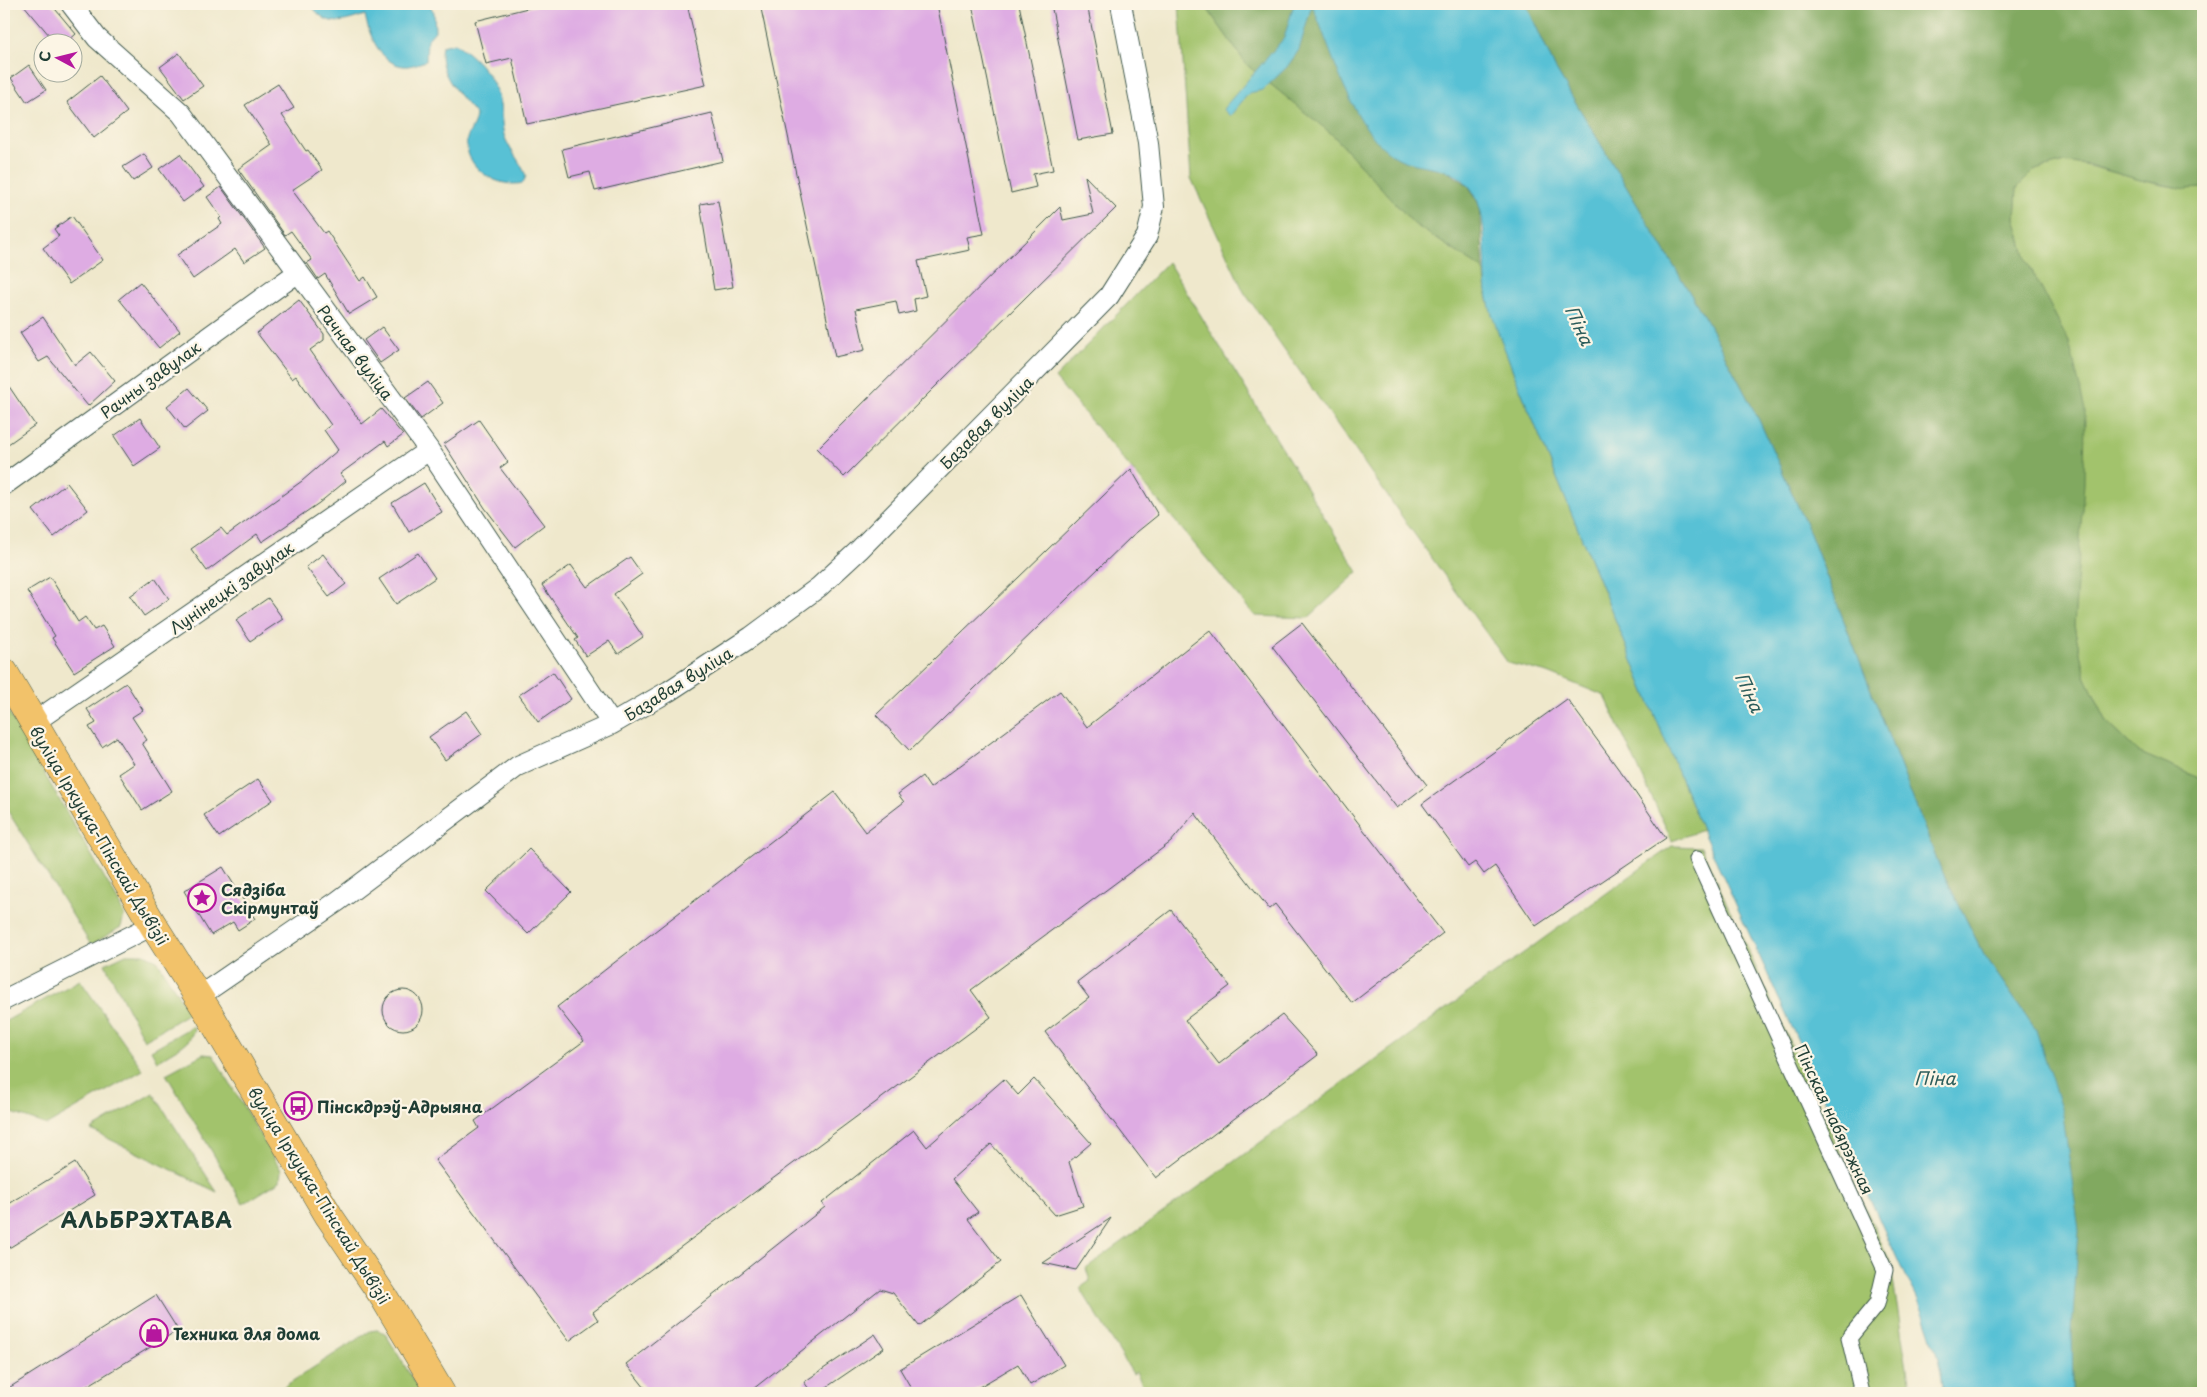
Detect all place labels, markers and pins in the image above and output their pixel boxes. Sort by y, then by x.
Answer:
place label: Сядзіба Скірмунтаў [221,877,319,919]
place icon: Сядзіба Скірмунтаў [187,883,217,913]
bus stop icon: Пінскдрэў-Адрыяна [283,1091,313,1121]
place label: Пінскдрэў-Адрыяна [317,1094,483,1118]
shop icon: Техника для дома [139,1318,169,1348]
place label: Техника для дома [173,1321,320,1345]

